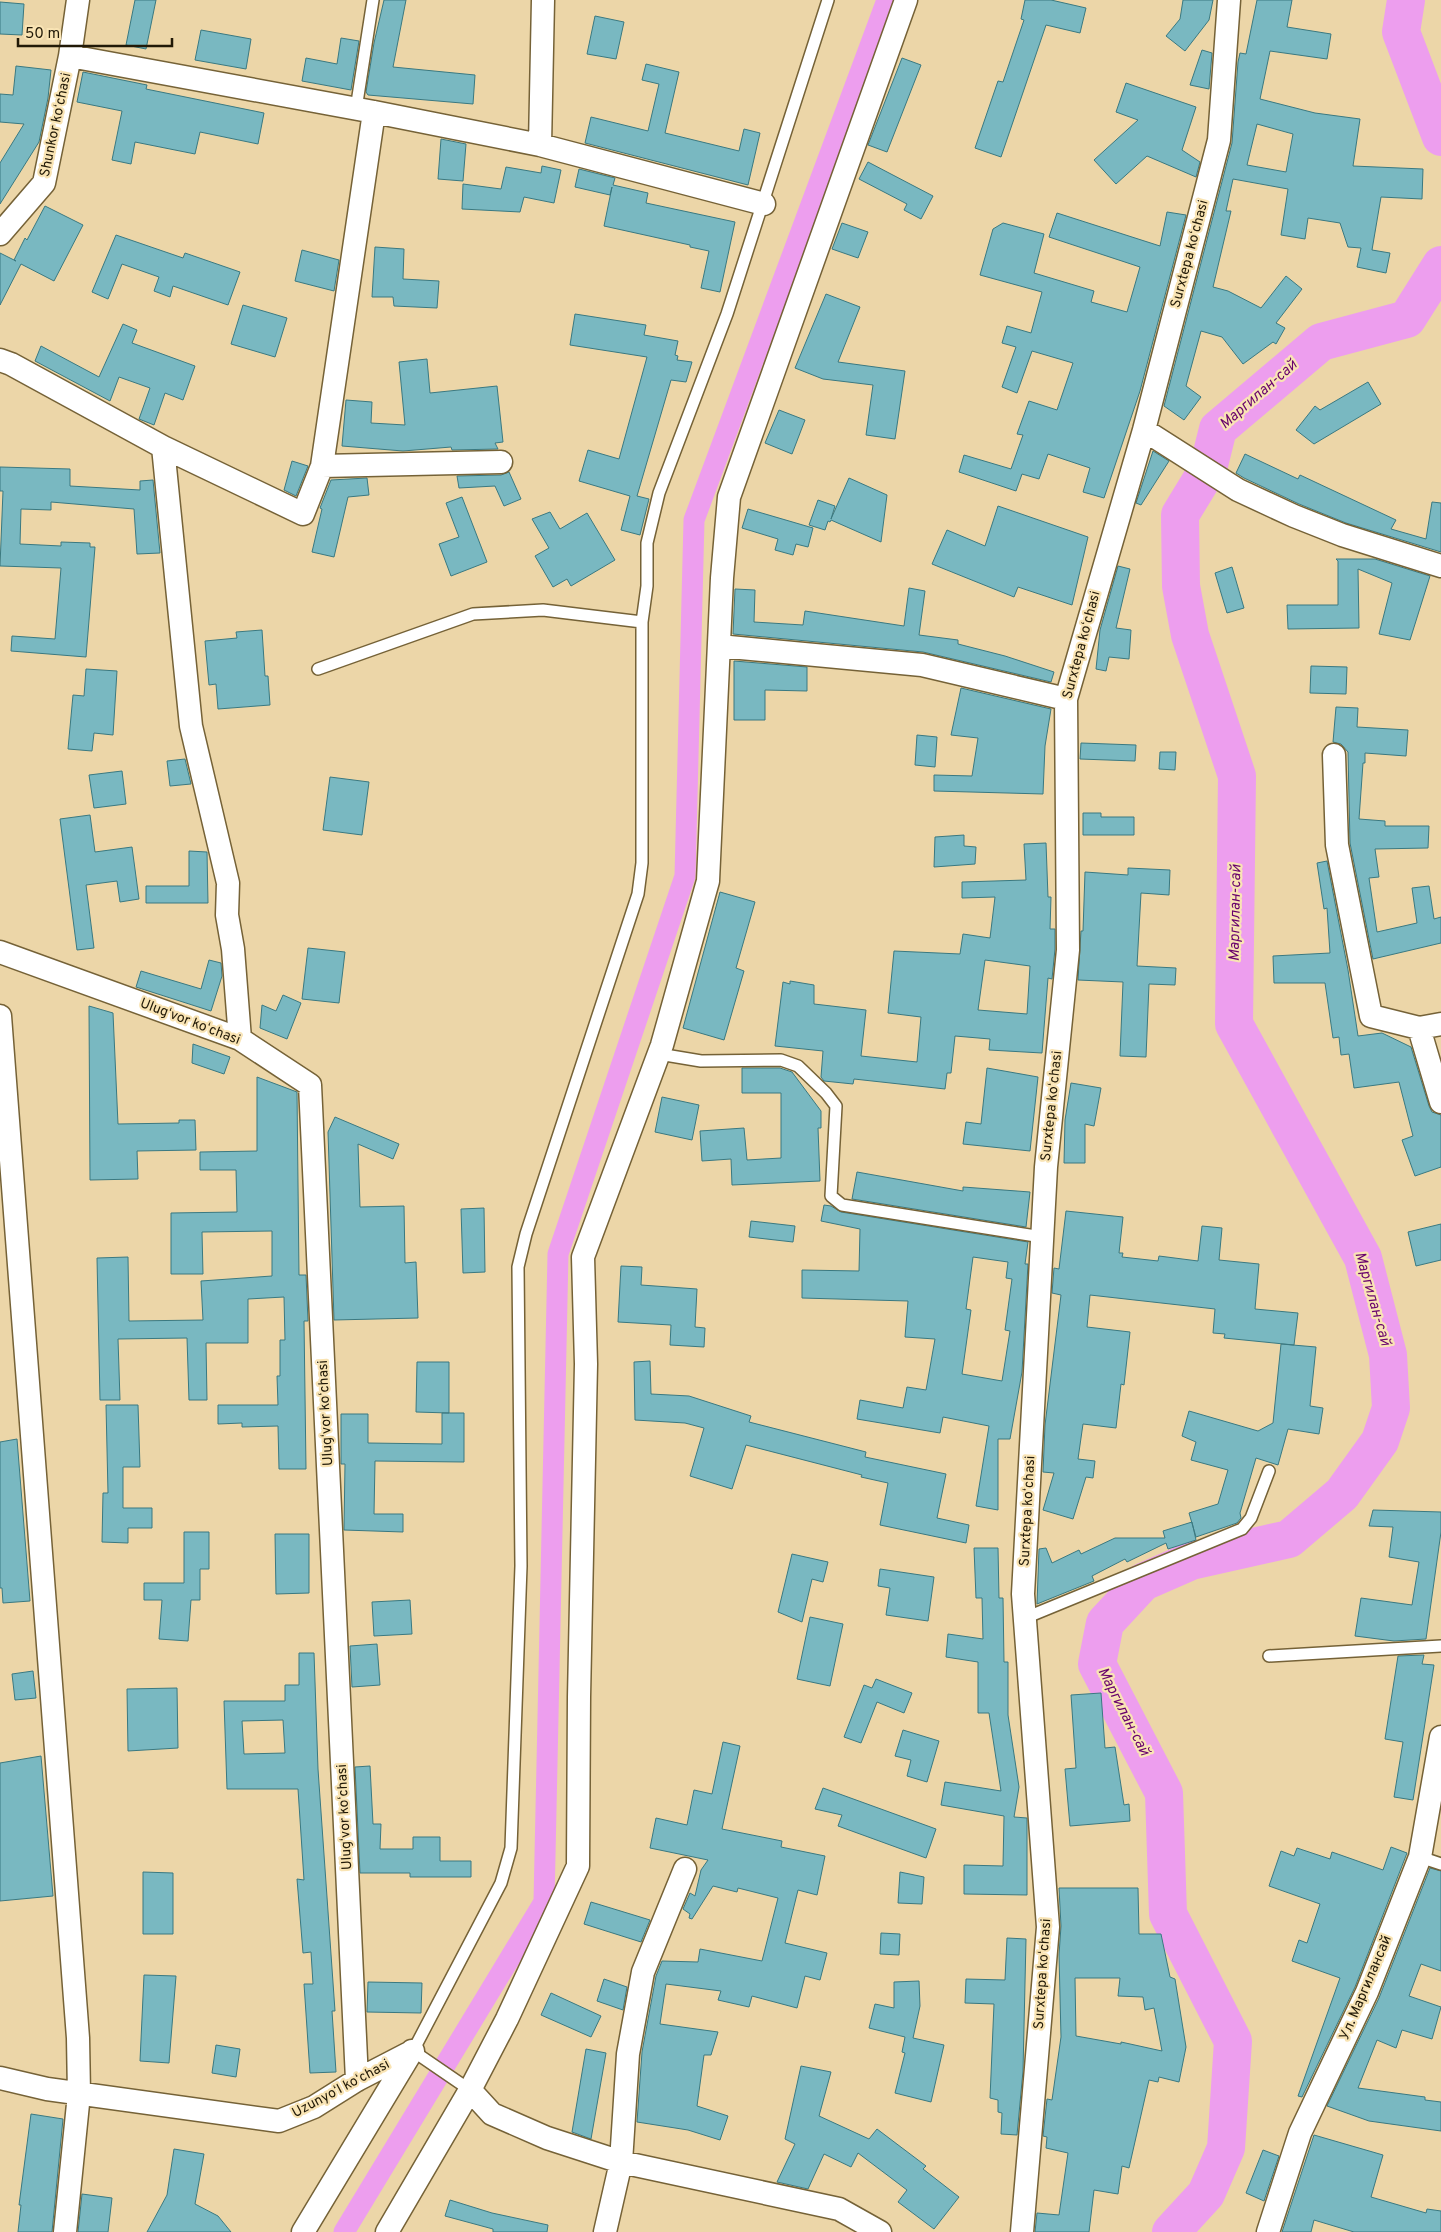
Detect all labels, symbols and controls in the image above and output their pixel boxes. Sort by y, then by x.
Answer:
scale bar [18,15,171,47]
text: 50 m [25,25,60,44]
street label: Shunkor koʻchasi [37,71,75,179]
street label: Surxtepa koʻchasi [1167,198,1213,310]
water label: Маргилан-сай [1216,355,1303,434]
street label: Surxtepa koʻchasi [1059,589,1105,701]
water label: Маргилан-сай [1226,863,1246,962]
street label: Ulugʻvor koʻchasi [137,995,243,1049]
street label: Surxtepa koʻchasi [1038,1050,1066,1162]
water label: Маргилан-сай [1350,1250,1395,1349]
street label: Ulugʻvor koʻchasi [315,1360,337,1466]
street label: Surxtepa koʻchasi [1017,1455,1039,1567]
water label: Маргилан-сай [1093,1665,1154,1761]
street label: Ulugʻvor koʻchasi [334,1764,356,1870]
street label: Surxtepa koʻchasi [1031,1918,1055,2030]
street label: Ул. Маргилансай [1336,1933,1396,2043]
street label: Uzunyoʻl koʻchasi [289,2056,393,2122]

